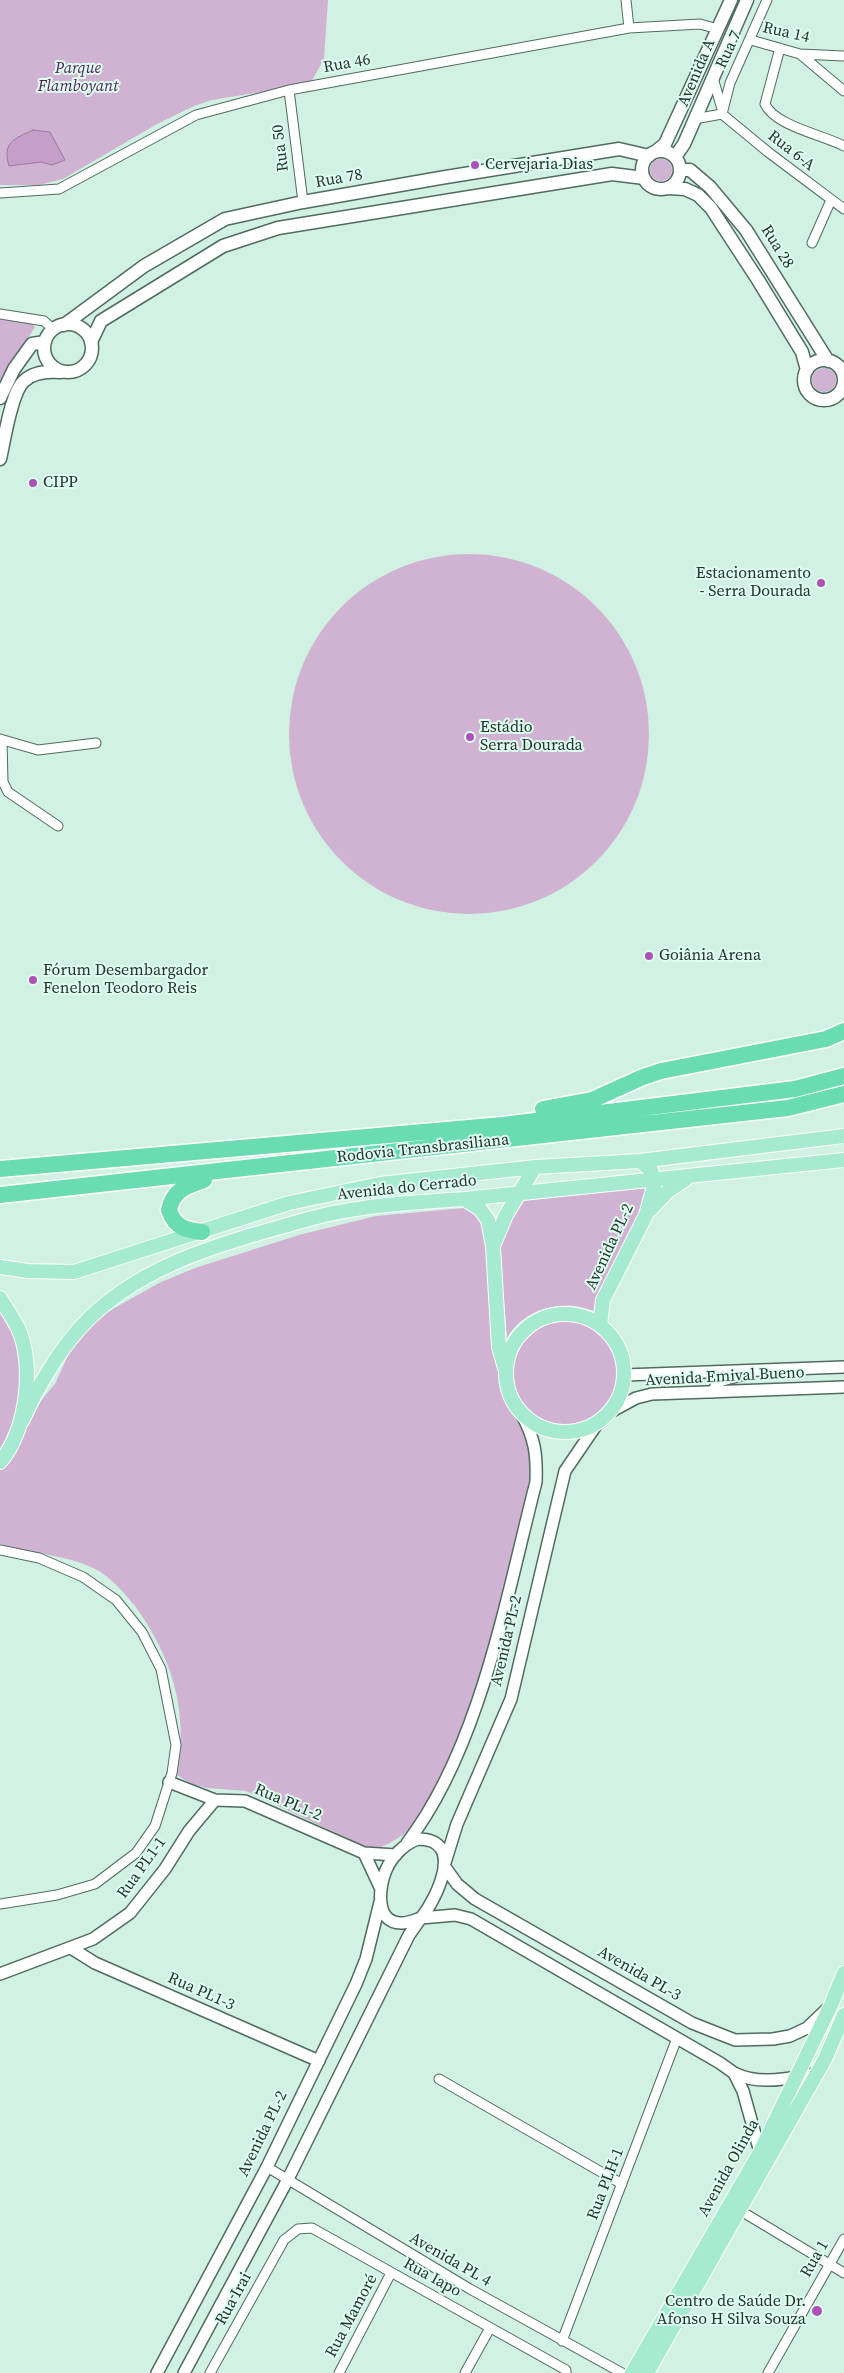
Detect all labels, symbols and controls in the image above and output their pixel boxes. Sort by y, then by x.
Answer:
street label: Rua 14 [761,18,811,48]
street label: Rua 7 [712,28,746,72]
street label: Avenida A [674,36,720,110]
street label: Rua 46 [322,50,372,78]
park label: Parque Flamboyant [38,59,118,97]
street label: Rua 50 [269,123,293,173]
street label: Rua 6-A [764,127,818,175]
place label: Cervejaria Dias [485,155,593,175]
marker: Cervejaria Dias [469,159,481,171]
street label: Rua 78 [314,165,364,193]
street label: Rua 28 [756,222,798,272]
place label: CIPP [43,473,78,493]
marker: CIPP [27,477,39,489]
place label: Estacionamento - Serra Dourada [696,564,811,602]
marker: Estacionamento - Serra Dourada [815,577,827,589]
place label: Estádio Serra Dourada [480,718,583,756]
marker: Estádio Serra Dourada [464,731,476,743]
place label: Goiânia Arena [659,946,761,966]
marker: Goiânia Arena [643,950,655,962]
place label: Fórum Desembargador Fenelon Teodoro Reis [43,961,208,999]
marker: Fórum Desembargador Fenelon Teodoro Reis [27,974,39,986]
street label: Rodovia Transbrasiliana [336,1130,510,1168]
street label: Avenida do Cerrado [336,1171,478,1205]
street label: Avenida PL-2 [582,1201,638,1293]
street label: Avenida Emival Bueno [645,1363,805,1391]
street label: Avenida PL-2 [487,1594,527,1688]
street label: Rua PL1-2 [251,1780,325,1826]
street label: Rua PL1-1 [113,1834,171,1902]
street label: Avenida PL-3 [594,1943,684,2005]
street label: Rua PL1-3 [165,1969,237,2015]
street label: Avenida PL-2 [234,2088,292,2180]
street label: Avenida Olinda [694,2116,764,2220]
street label: Rua PLH-1 [584,2145,628,2223]
street label: Avenida PL 4 [406,2229,494,2291]
street label: Rua 1 [797,2237,833,2281]
street label: Rua Iapo [400,2254,464,2302]
street label: Rua Irai [212,2269,256,2329]
street label: Rua Mamoré [322,2271,382,2361]
place label: Centro de Saúde Dr. Afonso H Silva Souza [657,2292,806,2330]
marker: Centro de Saúde Dr. Afonso H Silva Souza [810,2304,824,2318]

